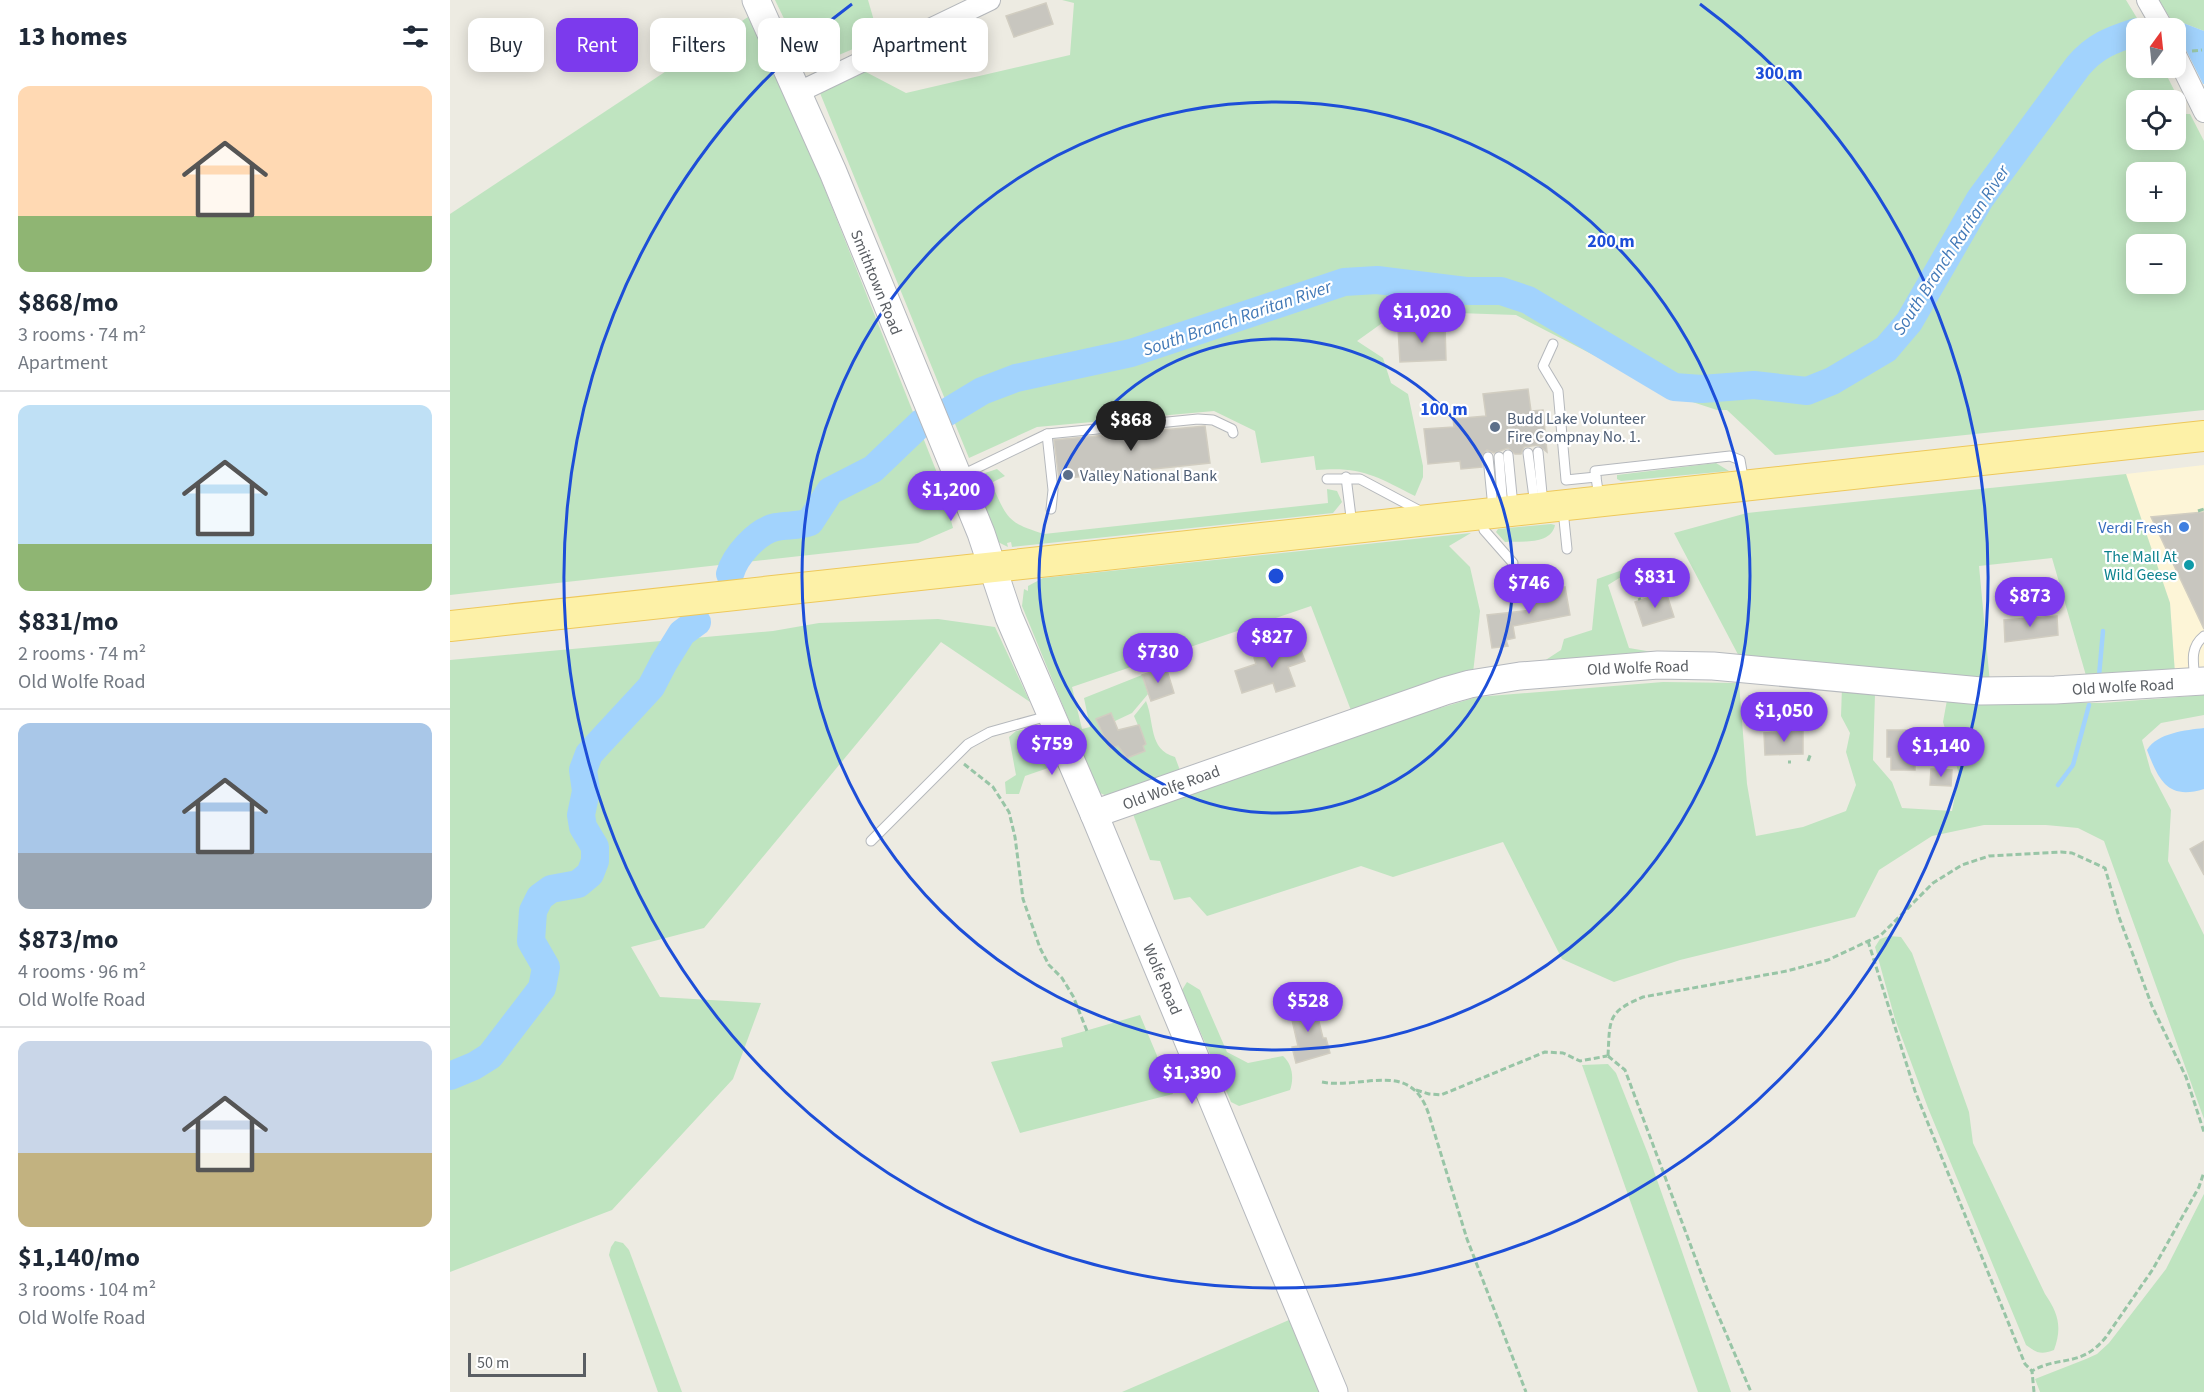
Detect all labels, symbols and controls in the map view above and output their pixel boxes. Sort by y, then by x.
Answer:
text: 13 homes [18,18,127,55]
chip: Buy [468,18,544,72]
chip: Rent [556,18,638,72]
chip: Filters [650,18,746,72]
chip: New [758,18,840,72]
chip: Apartment [852,18,988,72]
north arrow [2126,18,2186,78]
map controls [2126,18,2186,294]
icon: filters [399,20,432,53]
text: 300 m [1755,61,1803,86]
button: locate [2126,90,2186,150]
icon: home [171,125,279,233]
water label: South Branch Raritan River [1887,160,2016,340]
button: + [2126,162,2186,222]
street label: Smithtown Road [845,227,907,338]
text: 200 m [1587,229,1635,254]
button: − [2126,234,2186,294]
water label: South Branch Raritan River [1139,274,1336,363]
text: $868/mo [18,284,118,321]
pin: $1,020 [1373,293,1471,344]
text: $1,020 [1393,298,1451,326]
text: 3 rooms · 74 m² [18,321,146,349]
text: Apartment [18,349,108,377]
text: 100 m [1420,397,1468,422]
pin: $868 [1095,401,1167,452]
text: $868 [1110,406,1152,434]
place label: Budd Lake Volunteer Fire Compnay No. 1. [1507,408,1646,448]
marker: Budd Lake Volunteer Fire Compnay No. 1. [1488,420,1502,434]
icon: home [171,444,279,552]
place label: Valley National Bank [1080,465,1217,487]
marker: Valley National Bank [1061,468,1075,482]
pin: $1,200 [902,471,1000,522]
text: $1,200 [922,476,980,504]
place label: Verdi Fresh [2098,517,2172,539]
marker: Verdi Fresh [2177,520,2191,534]
place label: The Mall At Wild Geese [2104,546,2178,586]
pin: $831 [1619,558,1691,609]
marker: The Mall At Wild Geese [2182,558,2196,572]
text: $831 [1634,563,1676,591]
pin: $746 [1493,564,1565,615]
centre of rings [1266,566,1286,586]
text: $746 [1508,569,1550,597]
pin: $873 [1994,577,2066,628]
text: $873 [2009,582,2051,610]
text: $831/mo [18,603,118,640]
pin: $827 [1236,618,1308,669]
text: $827 [1251,623,1293,651]
pin: $730 [1122,633,1194,684]
text: $730 [1137,638,1179,666]
text: 2 rooms · 74 m² [18,640,146,668]
street label: Old Wolfe Road [1587,655,1689,681]
text: Old Wolfe Road [18,668,146,696]
street label: Old Wolfe Road [2071,673,2175,701]
pin: $1,050 [1735,692,1833,743]
text: $1,050 [1755,697,1813,725]
pin: $759 [1016,725,1088,776]
pin: $1,140 [1892,727,1990,778]
text: $759 [1031,730,1073,758]
text: $1,140 [1912,732,1970,760]
street label: Old Wolfe Road [1120,760,1223,816]
icon: home [171,762,279,870]
text: $873/mo [18,921,118,958]
street label: Wolfe Road [1137,940,1187,1018]
text: 4 rooms · 96 m² [18,958,146,986]
pin: $528 [1272,982,1344,1033]
text: Old Wolfe Road [18,986,146,1014]
text: $528 [1287,987,1329,1015]
pin: $1,390 [1143,1054,1241,1105]
text: $1,390 [1163,1059,1221,1087]
icon: home [171,1080,279,1188]
text: $1,140/mo [18,1239,140,1276]
text: 3 rooms · 104 m² [18,1276,156,1304]
text: Old Wolfe Road [18,1304,146,1332]
scale bar [468,1350,586,1378]
text: 50 m [477,1352,509,1374]

